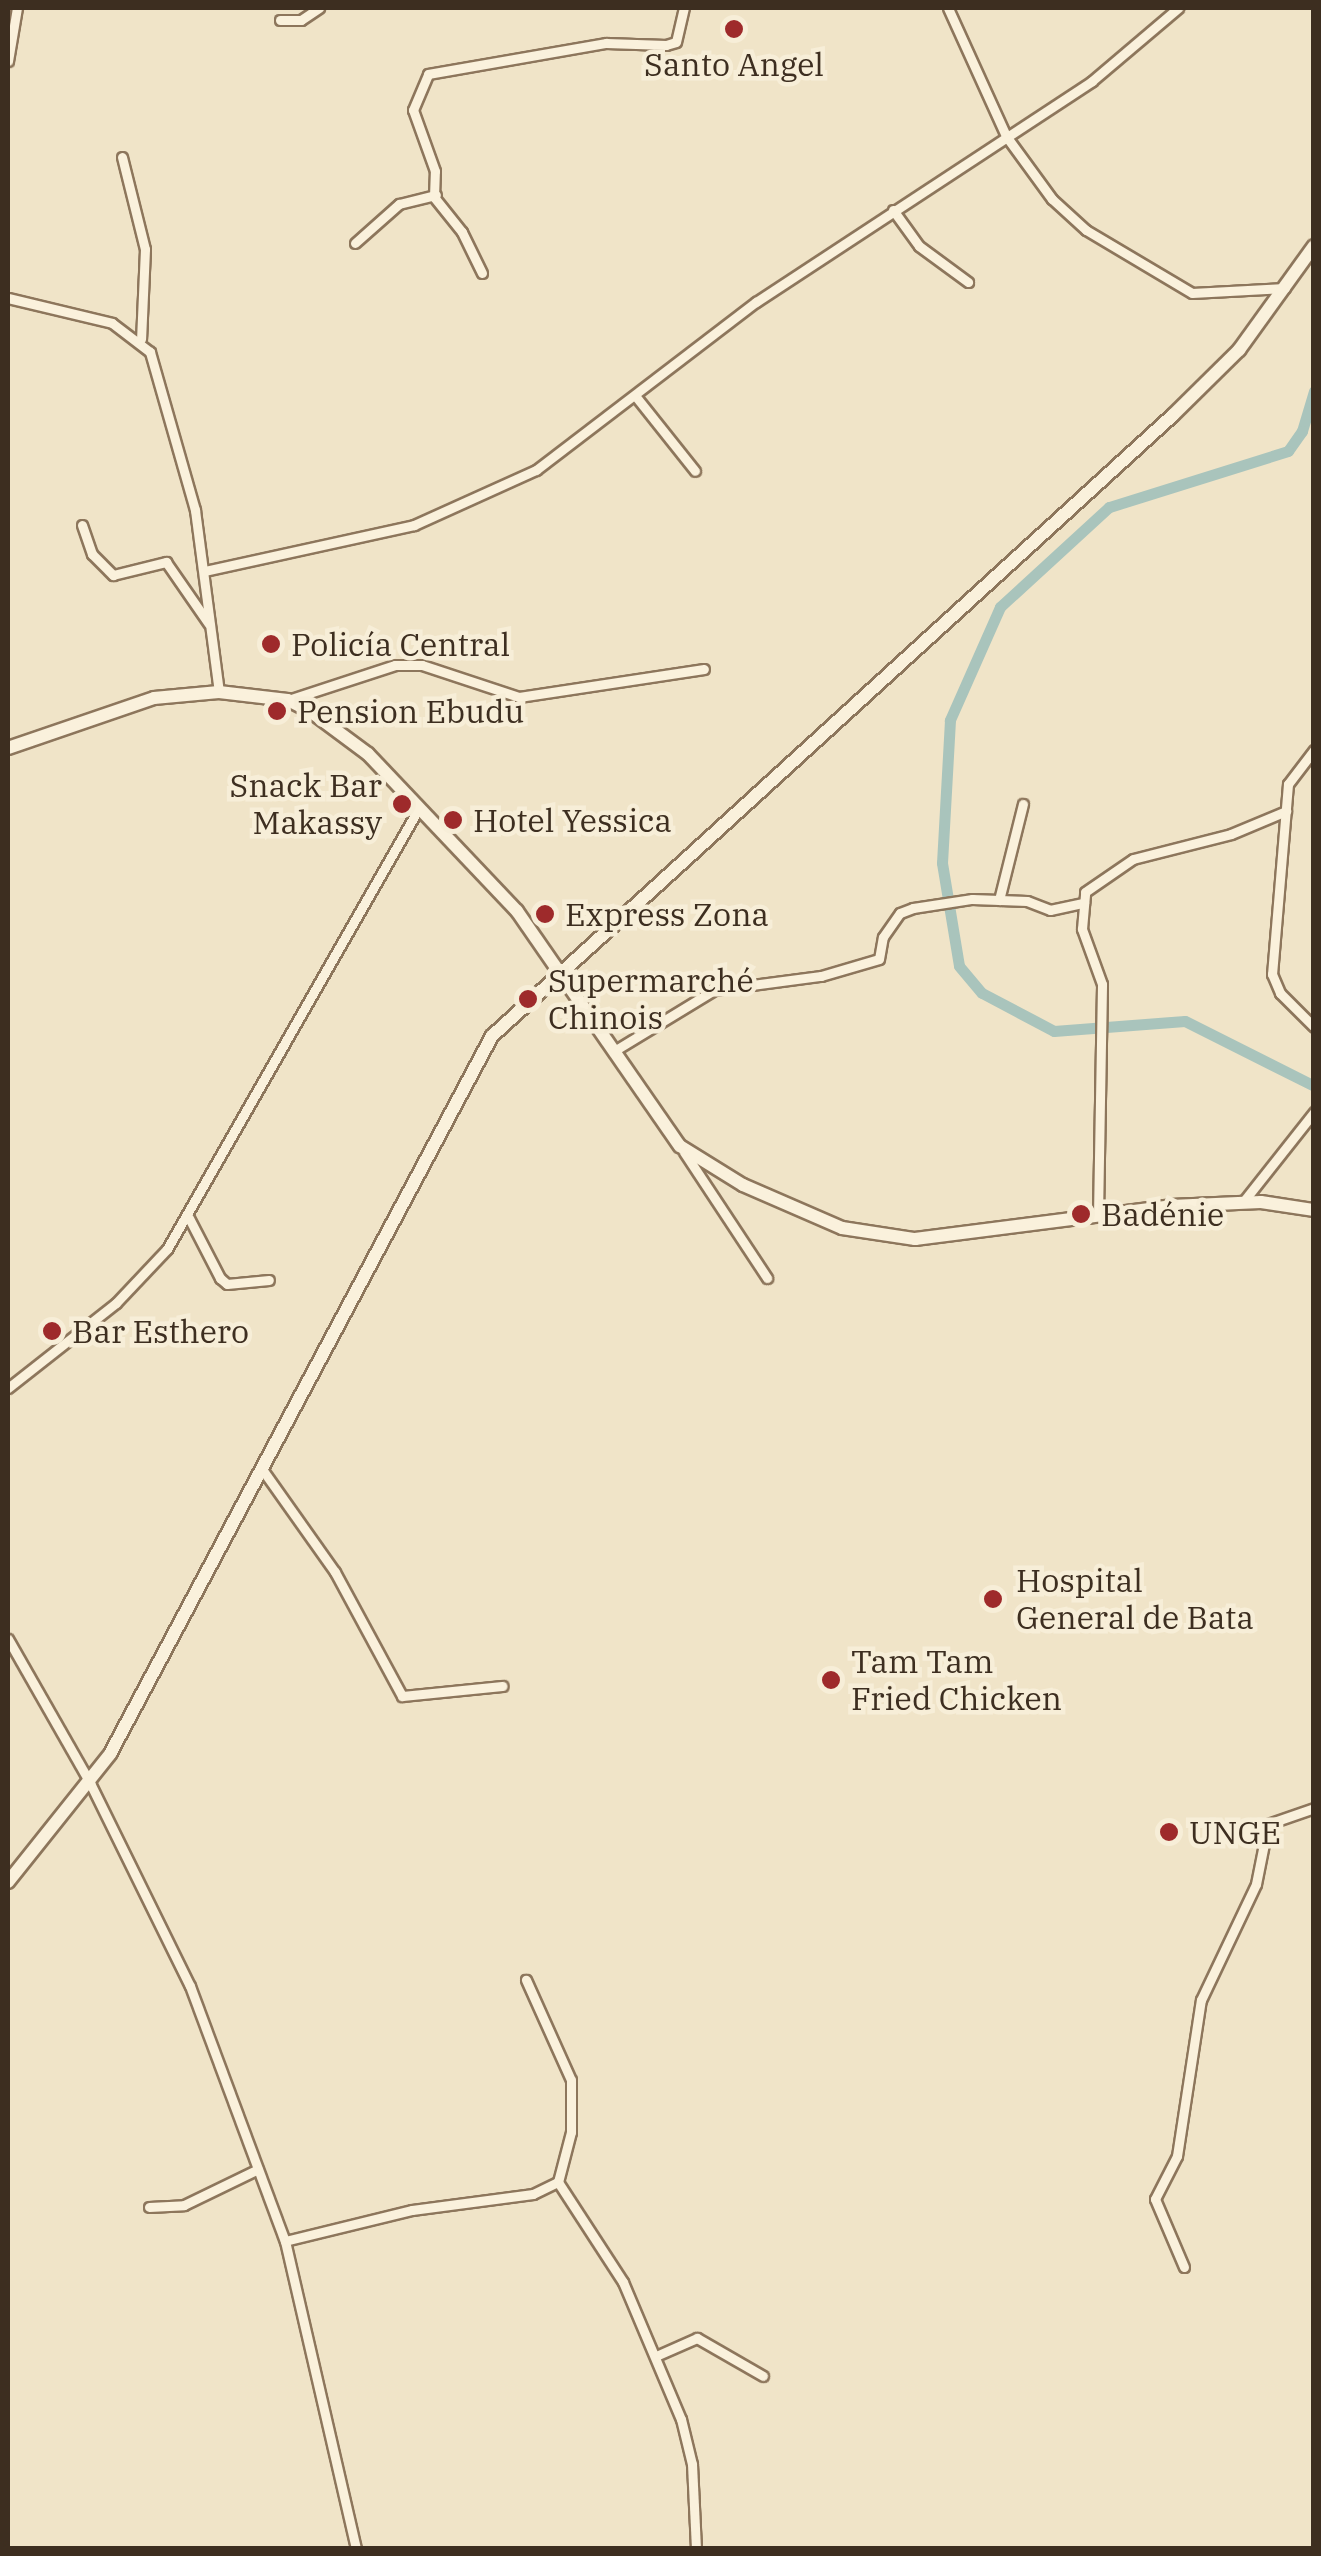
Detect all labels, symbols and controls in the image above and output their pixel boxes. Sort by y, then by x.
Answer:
marker: Santo Angel [723,18,745,40]
place label: Santo Angel [644,45,824,83]
place label: Policía Central [291,625,510,663]
marker: Policía Central [260,633,282,655]
place label: Pension Ebudu [297,692,524,730]
marker: Pension Ebudu [266,700,288,722]
place label: Snack Bar Makassy [230,767,382,842]
marker: Snack Bar Makassy [391,793,413,815]
place label: Hotel Yessica [473,801,672,839]
marker: Hotel Yessica [442,809,464,831]
place label: Express Zona [565,895,769,933]
marker: Express Zona [534,903,556,925]
place label: Supermarché Chinois [548,962,754,1037]
marker: Supermarché Chinois [517,988,539,1010]
place label: Badénie [1101,1195,1224,1233]
marker: Badénie [1070,1203,1092,1225]
place label: Bar Esthero [72,1312,249,1350]
marker: Bar Esthero [41,1320,63,1342]
place label: Hospital General de Bata [1016,1562,1254,1637]
marker: Hospital General de Bata [980,1586,1006,1612]
place label: Tam Tam Fried Chicken [851,1643,1062,1718]
marker: Tam Tam Fried Chicken [820,1669,842,1691]
place label: UNGE [1189,1813,1281,1851]
marker: UNGE [1158,1821,1180,1843]

